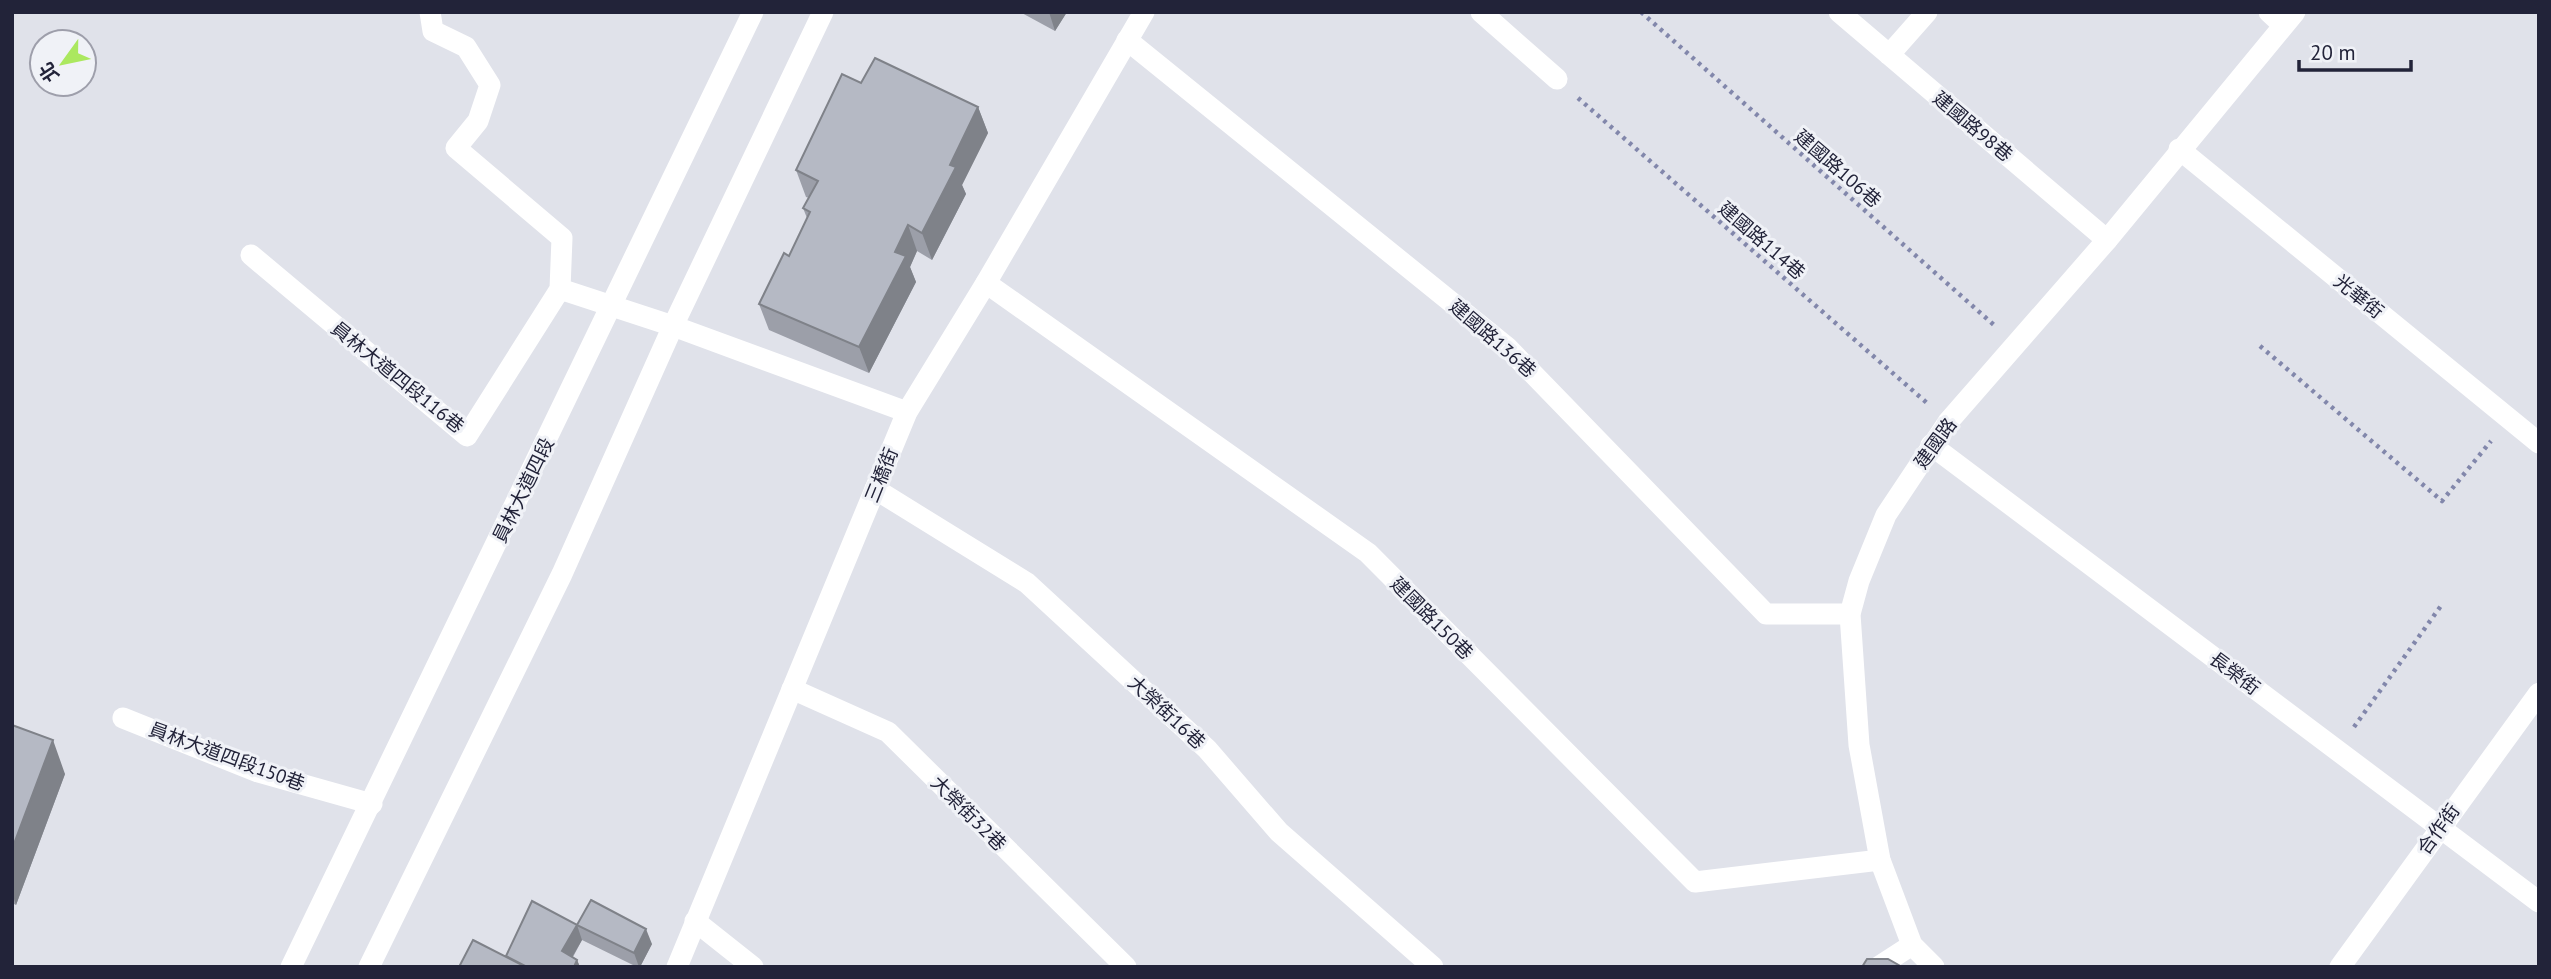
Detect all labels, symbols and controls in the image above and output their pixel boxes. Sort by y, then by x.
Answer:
north arrow [28,28,98,98]
scale bar [2299,28,2411,72]
text: 20 m [2310,39,2356,66]
text: 北 [34,58,64,87]
street label: 建國路98巷 [1928,86,2018,166]
street label: 建國路106巷 [1790,124,1886,212]
street label: 建國路114巷 [1714,196,1810,284]
street label: 光華街 [2329,269,2389,323]
street label: 建國路136巷 [1445,294,1541,382]
street label: 員林大道四段116巷 [327,316,469,438]
street label: 建國路 [1909,413,1961,473]
street label: 員林大道四段 [487,434,559,546]
street label: 三橋街 [859,444,903,506]
street label: 建國路150巷 [1386,572,1478,664]
street label: 長榮街 [2205,646,2265,700]
street label: 大榮街16巷 [1123,670,1211,754]
street label: 員林大道四段150巷 [146,717,308,795]
street label: 大榮街32巷 [926,770,1012,856]
street label: 合作街 [2412,799,2464,859]

